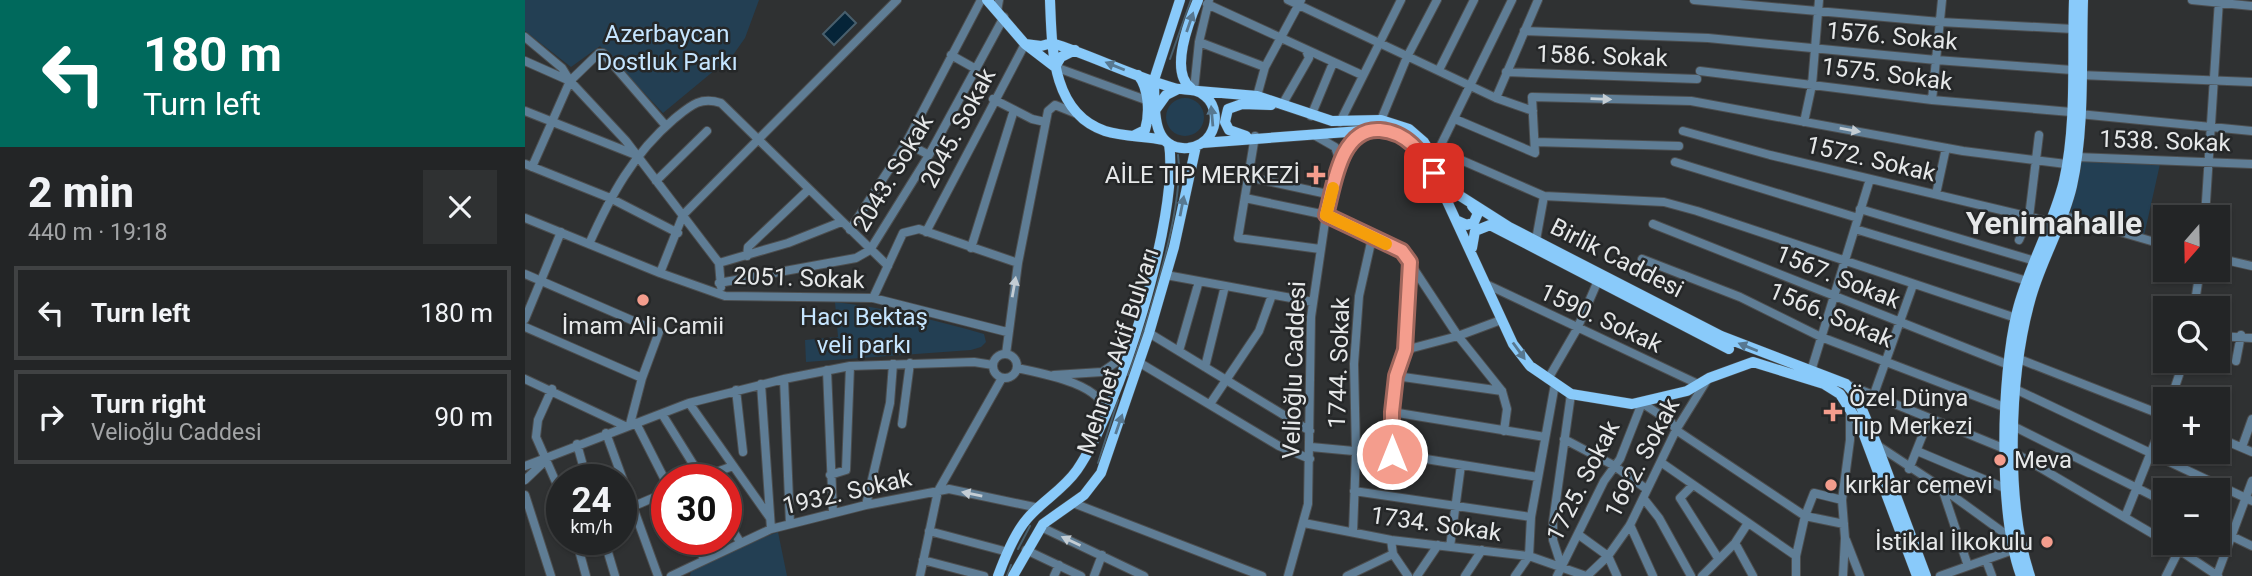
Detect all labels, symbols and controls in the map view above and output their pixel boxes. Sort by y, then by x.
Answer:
one-way arrow [1185,11,1196,32]
street label: 1576. Sokak [1825,16,1960,56]
park label: Azerbaycan Dostluk Parkı [596,20,738,76]
text: 180 m [143,26,282,83]
icon: left [28,28,119,119]
street label: 1586. Sokak [1536,40,1669,72]
street label: 1575. Sokak [1820,52,1955,96]
one-way arrow [1104,61,1125,72]
street label: 2045. Sokak [915,63,1002,193]
text: Turn left [143,85,261,123]
one-way arrow [1590,94,1612,105]
one-way arrow [1206,104,1217,126]
street label: 2043. Sokak [847,109,939,237]
one-way arrow [1839,125,1861,136]
street label: 1538. Sokak [2099,125,2232,157]
street label: 1572. Sokak [1804,131,1939,188]
pin [1404,143,1464,203]
icon: arrive [1415,154,1453,192]
place label: AİLE TIP MERKEZİ [1105,161,1300,189]
marker: AİLE TIP MERKEZİ [1306,165,1326,185]
text: 2 min [28,168,134,217]
button: close [423,170,497,244]
one-way arrow [1177,195,1188,217]
district label: Yenimahalle [1966,204,2142,242]
north arrow [2153,205,2229,282]
map controls [2153,205,2230,555]
street label: Birlik Caddesi [1546,213,1688,303]
text: 440 m · 19:18 [28,219,167,246]
street label: 1567. Sokak [1772,239,1905,315]
street label: Mehmet Akif Bulvarı [1071,244,1165,458]
street label: 2051. Sokak [733,262,866,294]
one-way arrow [1009,276,1020,298]
street label: 1566. Sokak [1765,276,1898,354]
street label: 1590. Sokak [1535,278,1667,359]
street label: Velioğlu Caddesi [1277,281,1311,459]
marker: İmam Ali Camii [635,292,651,308]
icon: left [32,294,70,332]
street label: 1744. Sokak [1323,296,1355,429]
button: search [2153,296,2230,373]
text: Turn left [91,298,190,328]
text: 180 m [420,298,493,328]
park label: Hacı Bektaş veli parkı [800,303,928,359]
place label: İmam Ali Camii [562,312,724,340]
one-way arrow [1738,341,1759,352]
one-way arrow [1512,342,1526,361]
place label: Özel Dünya Tıp Merkezi [1849,384,1973,440]
button: + [2153,387,2230,464]
text: Turn right [91,389,206,419]
street label: 1692. Sokak [1599,393,1686,523]
icon: right [32,398,70,436]
text: 90 m [435,402,493,432]
marker: Özel Dünya Tıp Merkezi [1823,402,1843,422]
one-way arrow [1113,413,1124,434]
street label: 1725. Sokak [1541,415,1626,546]
position arrow [1355,417,1429,491]
text: Velioğlu Caddesi [91,419,262,446]
place label: Meva [2014,446,2072,474]
marker: Meva [1992,452,2008,468]
street label: 1932. Sokak [780,463,915,520]
speed limit sign: 30 [651,464,742,555]
place label: kırklar cemevi [1845,471,1993,499]
marker: kırklar cemevi [1823,477,1839,493]
button: − [2153,478,2230,555]
text: 24 [571,480,612,521]
one-way arrow [961,488,983,499]
street label: 1734. Sokak [1369,501,1504,547]
text: km/h [570,516,613,537]
place label: İstiklal İlkokulu [1875,528,2033,556]
marker: İstiklal İlkokulu [2039,534,2055,550]
one-way arrow [1061,535,1082,546]

